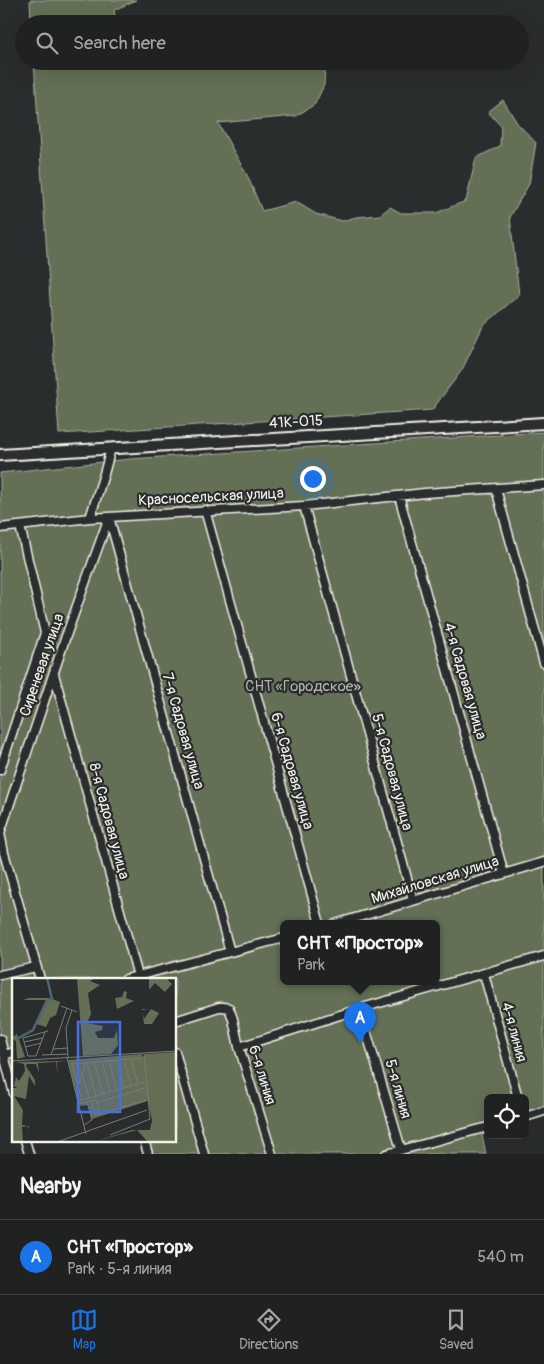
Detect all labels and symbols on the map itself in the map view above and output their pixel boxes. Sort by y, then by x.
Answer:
street label: 41К-015 [269,411,323,433]
your location [300,466,326,492]
street label: Красносельская улица [138,484,284,510]
street label: Сиреневая улица [16,611,68,719]
street label: 4-я Садовая улица [439,620,491,742]
street label: 7-я Садовая улица [157,671,209,791]
park label: СНТ «Городское» [245,677,361,696]
street label: 6-я Садовая улица [266,710,318,832]
street label: 5-я Садовая улица [367,712,417,832]
street label: 8-я Садовая улица [84,761,134,881]
street label: Михайловская улица [369,852,501,908]
inset map [12,978,176,1142]
street label: 4-я линия [497,1000,531,1064]
pin: A [344,1002,376,1043]
street label: 6-я линия [244,1043,280,1107]
street label: 5-я линия [381,1057,415,1121]

